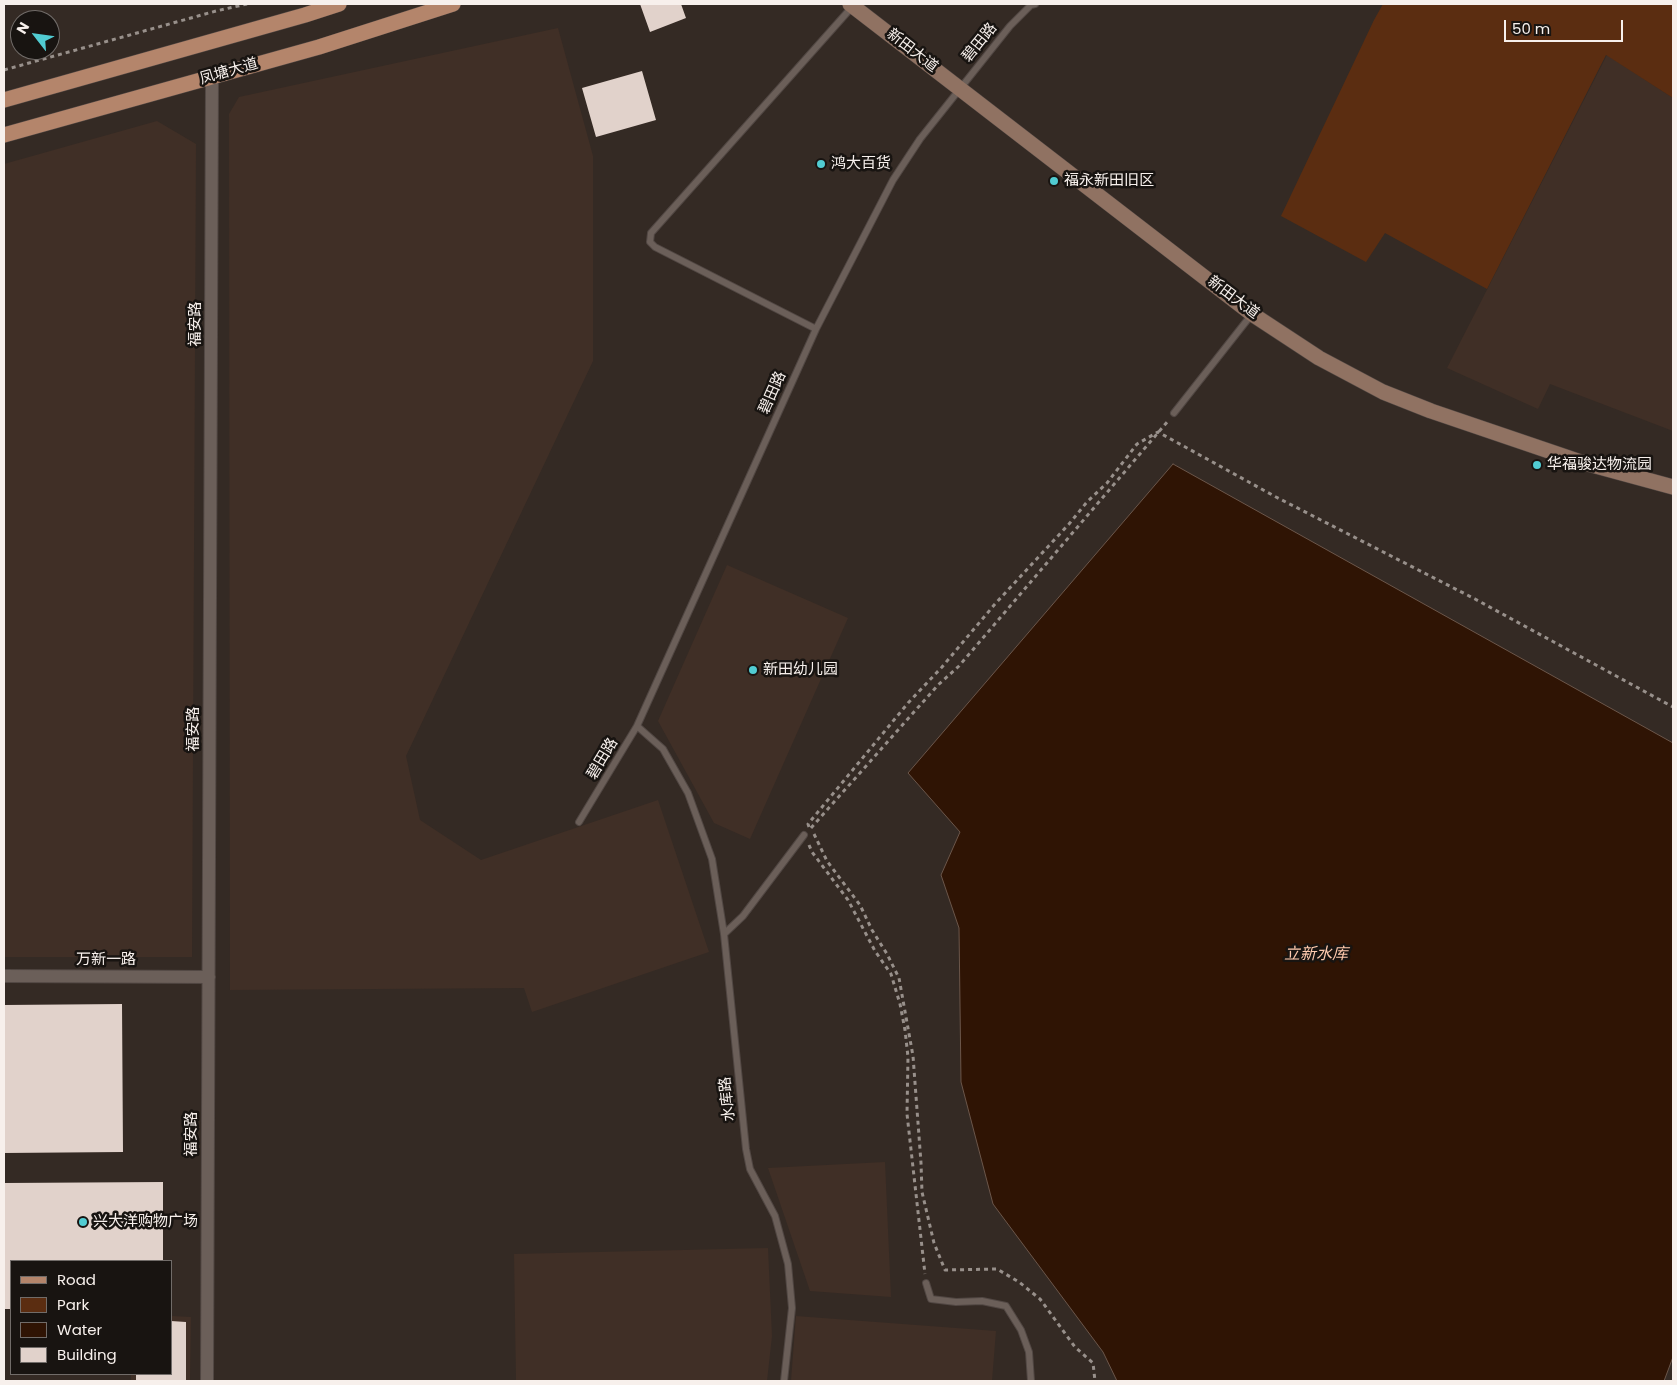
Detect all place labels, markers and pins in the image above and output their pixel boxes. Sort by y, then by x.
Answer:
place label: 鸿大百货 [831,155,891,173]
marker: 鸿大百货 [815,158,827,170]
place label: 福永新田旧区 [1064,172,1154,190]
marker: 福永新田旧区 [1048,175,1060,187]
place label: 华福骏达物流园 [1547,456,1652,474]
marker: 华福骏达物流园 [1531,459,1543,471]
place label: 新田幼儿园 [763,661,838,679]
marker: 新田幼儿园 [747,664,759,676]
place label: 兴大洋购物广场 [93,1213,198,1231]
marker: 兴大洋购物广场 [77,1216,89,1228]

